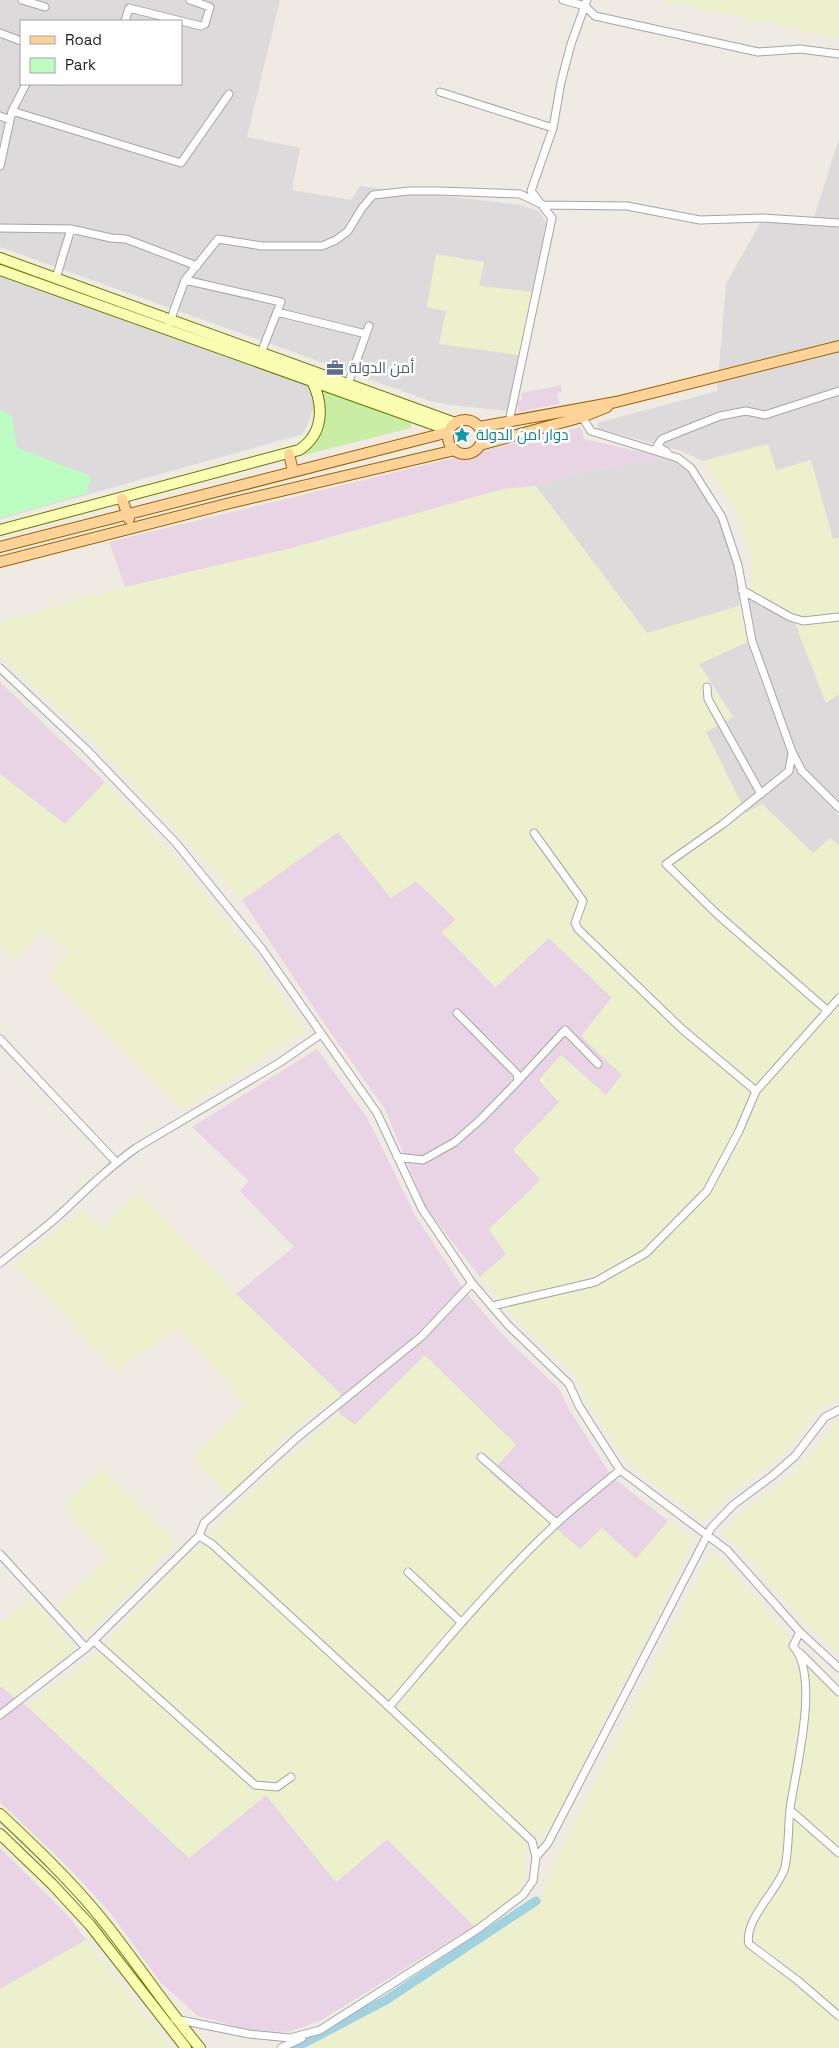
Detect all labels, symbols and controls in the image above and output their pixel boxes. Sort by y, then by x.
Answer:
legend [20,20,182,85]
text: Road [65,30,102,49]
text: Park [65,55,96,74]
office icon: أمن الدولة [325,358,345,378]
place label: أمن الدولة [349,358,414,378]
place icon: دوار امن الدولة [452,425,472,445]
place label: دوار امن الدولة [476,425,568,445]

